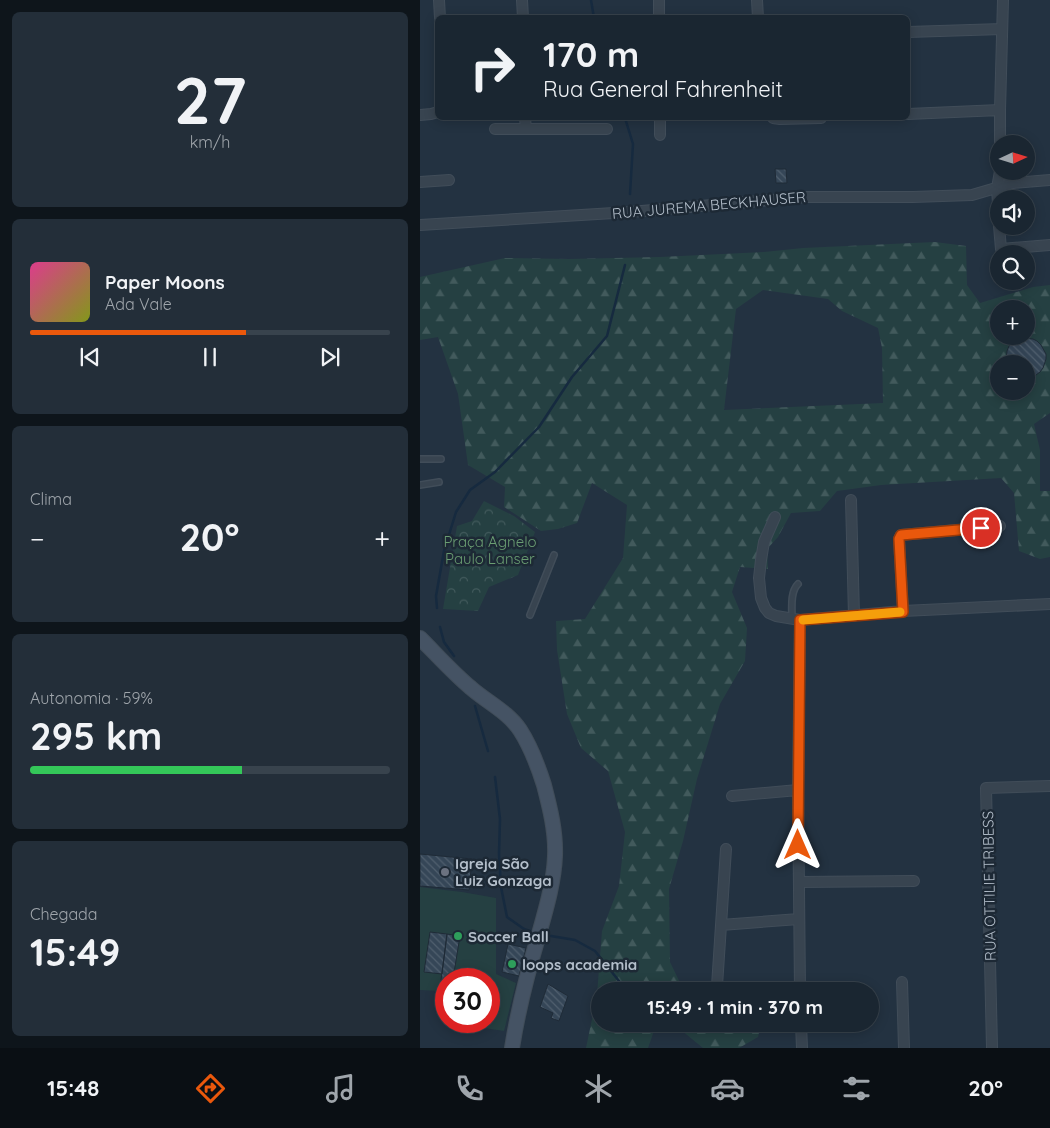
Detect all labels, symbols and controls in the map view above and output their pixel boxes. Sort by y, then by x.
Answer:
text: 170 m [543,32,639,76]
icon: right [460,35,525,100]
text: 27 [174,59,246,140]
text: Rua General Fahrenheit [543,75,783,103]
text: km/h [190,132,230,152]
north arrow [990,135,1035,180]
map controls [990,135,1035,400]
street label: RUA JUREMA BECKHAUSER [611,187,807,223]
button: sound [990,190,1035,235]
button: search [990,245,1035,290]
text: Paper Moons [105,270,225,294]
text: Ada Vale [105,294,172,314]
button: + [990,300,1035,345]
icon: previous [76,343,104,371]
icon: pause [196,343,224,371]
icon: next [316,343,344,371]
button: − [990,355,1035,400]
text: Clima [30,489,72,509]
pin [960,507,1002,549]
text: 20° [179,513,239,561]
icon: arrive [967,514,995,542]
text: − [30,521,45,556]
text: + [374,521,390,556]
park label: Praça Agnelo Paulo Lanser [443,532,537,568]
text: Autonomia · 59% [30,688,153,708]
text: 295 km [30,712,162,760]
street label: RUA OTTILIE TRIBESS [978,811,1000,961]
position arrow [771,818,823,870]
place label: Igreja São Luiz Gonzaga [455,854,552,890]
marker: Igreja São Luiz Gonzaga [439,866,451,878]
text: Chegada [30,904,98,924]
place label: Soccer Ball [468,927,549,946]
text: 15:49 [30,928,120,976]
marker: Soccer Ball [452,930,464,942]
place label: loops academia [522,955,637,974]
marker: loops academia [506,958,518,970]
speed limit sign: 30 [435,968,500,1033]
text: 15:49 · 1 min · 370 m [647,995,823,1019]
icon: directions [193,1071,228,1106]
icon: music [323,1071,358,1106]
icon: phone [452,1071,487,1106]
icon: climate [581,1071,616,1106]
icon: car [710,1071,745,1106]
icon: filters [839,1071,874,1106]
text: 15:48 [47,1074,99,1102]
text: 20° [968,1074,1003,1102]

